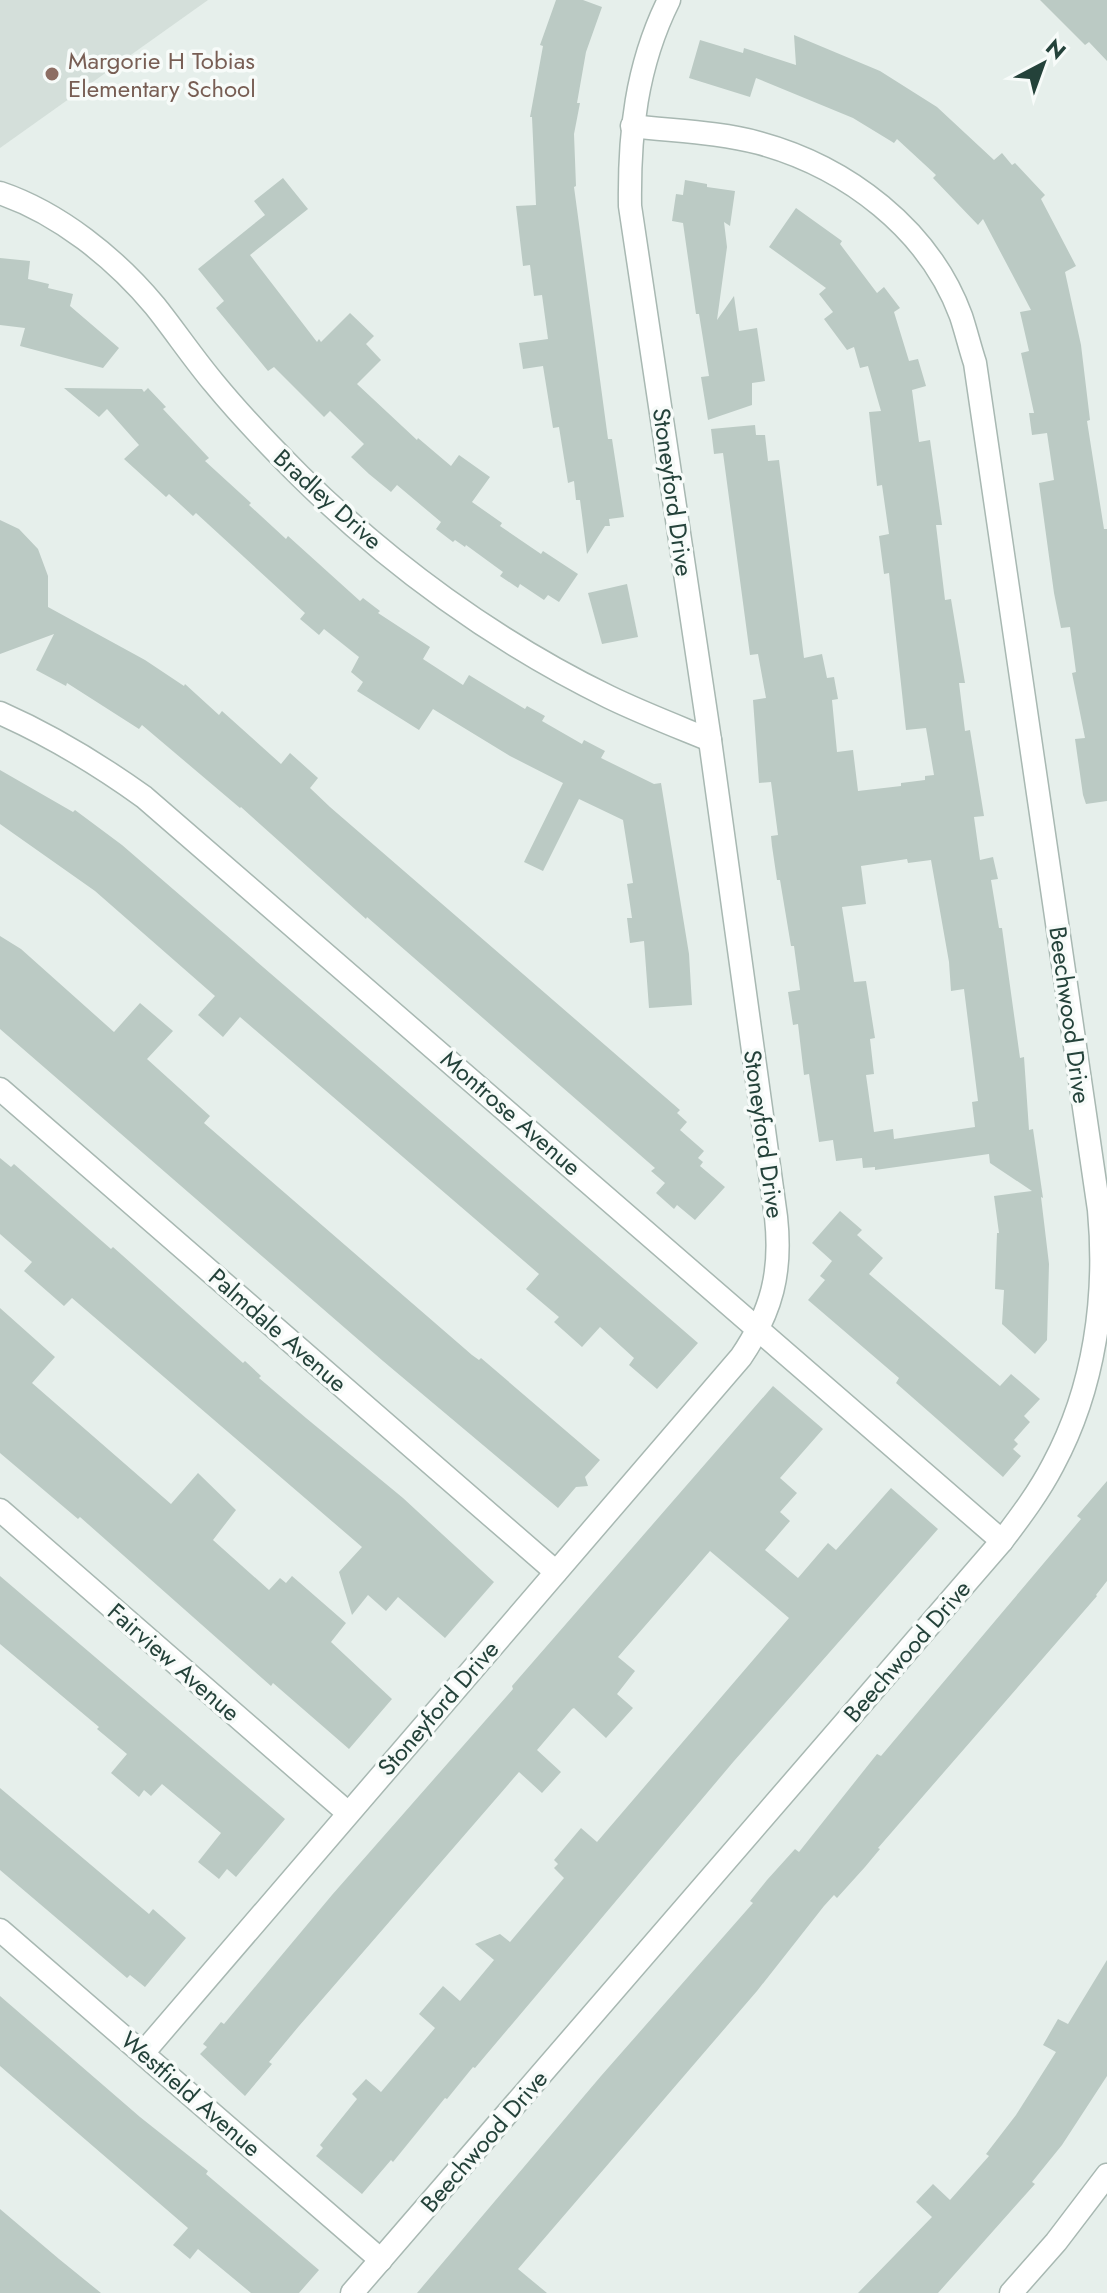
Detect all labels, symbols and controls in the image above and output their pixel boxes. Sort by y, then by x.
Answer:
north arrow [1003,24,1083,104]
text: N [1039,31,1073,67]
place label: Margorie H Tobias Elementary School [68,43,256,106]
marker: Margorie H Tobias Elementary School [43,65,61,83]
street label: Stoneyford Drive [644,406,702,578]
street label: Bradley Drive [266,441,390,557]
street label: Beechwood Drive [1040,924,1100,1106]
street label: Montrose Avenue [433,1042,589,1184]
street label: Stoneyford Drive [735,1048,793,1220]
street label: Palmdale Avenue [201,1260,355,1400]
street label: Beechwood Drive [835,1572,979,1730]
street label: Fairview Avenue [100,1595,248,1729]
street label: Stoneyford Drive [369,1633,507,1783]
street label: Westfield Avenue [113,2023,269,2165]
street label: Beechwood Drive [412,2062,556,2220]

